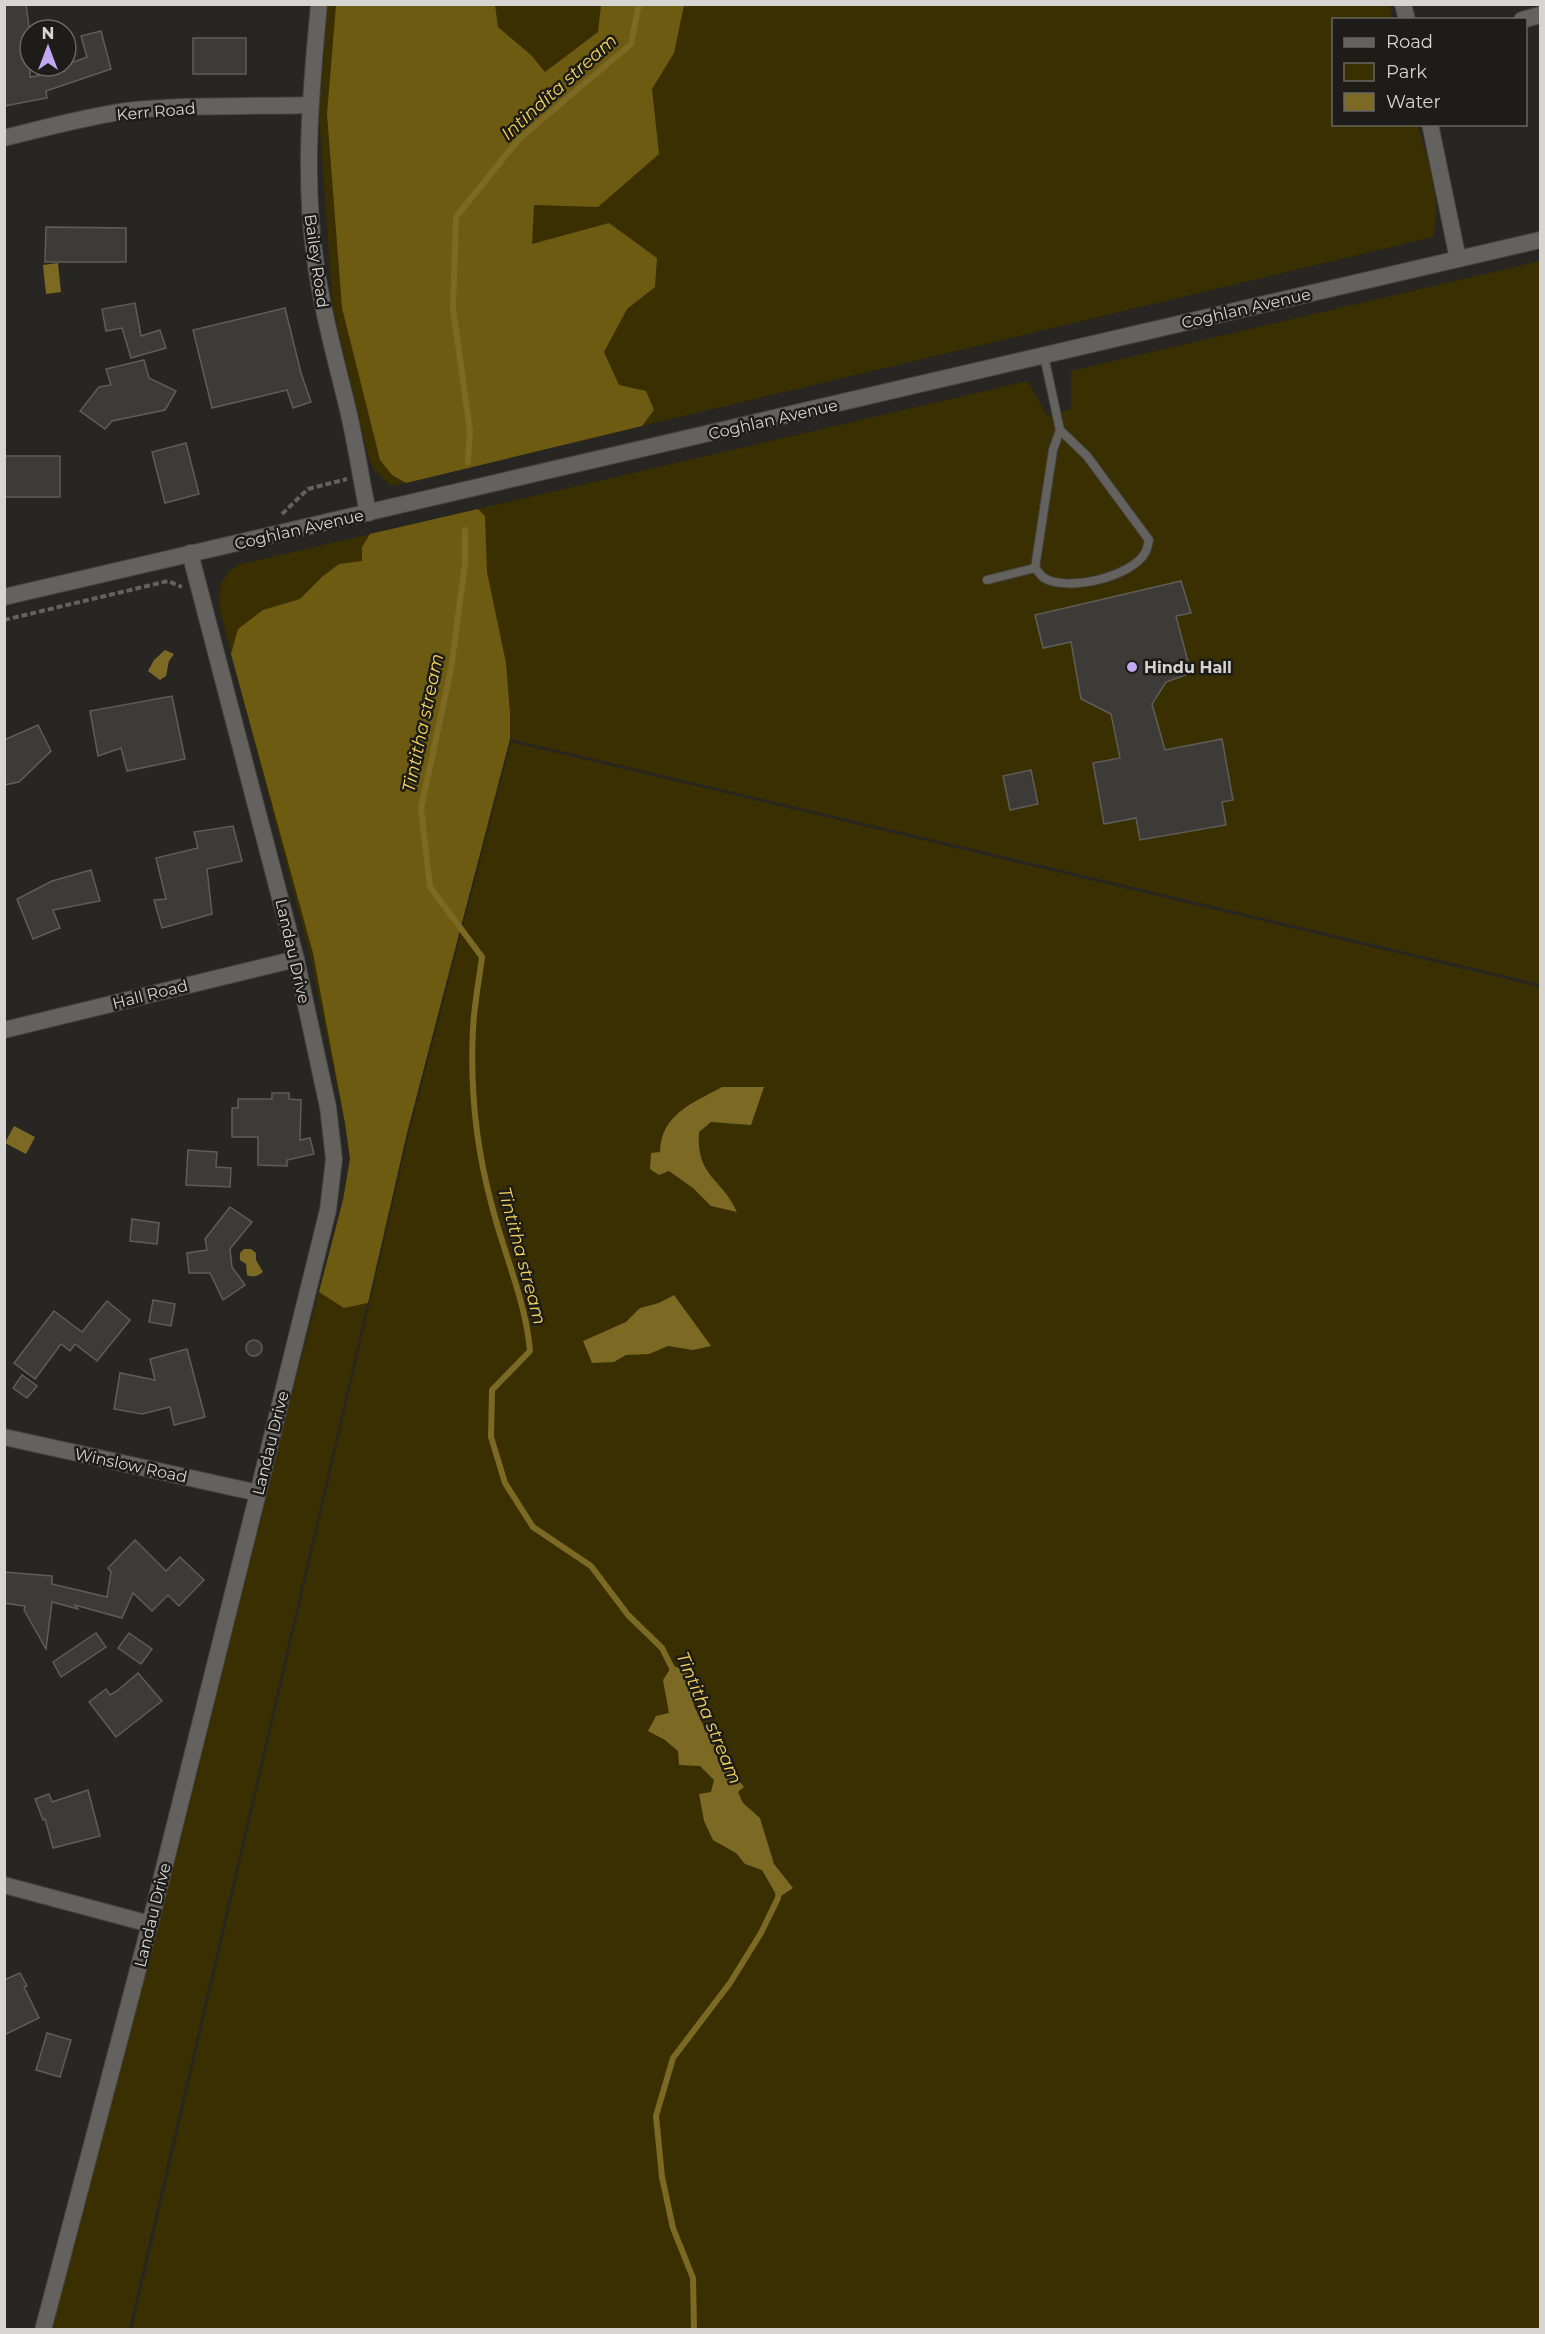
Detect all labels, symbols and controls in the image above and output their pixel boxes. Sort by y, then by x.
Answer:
north arrow [18,18,78,78]
legend [1332,18,1527,126]
text: N [42,24,54,43]
water label: Intindita stream [497,29,621,145]
text: Road [1386,31,1433,53]
text: Park [1386,61,1427,83]
text: Water [1386,91,1441,113]
street label: Kerr Road [116,99,196,124]
street label: Bailey Road [301,213,332,309]
street label: Coghlan Avenue [1180,284,1313,333]
street label: Coghlan Avenue [707,395,840,444]
street label: Coghlan Avenue [233,505,366,554]
water label: Tintitha stream [398,652,448,794]
place label: Hindu Hall [1144,658,1232,677]
marker: Hindu Hall [1125,660,1139,674]
street label: Landau Drive [271,897,314,1005]
street label: Hall Road [110,976,190,1013]
water label: Tintitha stream [493,1185,551,1327]
street label: Landau Drive [248,1389,293,1497]
street label: Winslow Road [73,1444,189,1487]
water label: Tintitha stream [671,1649,747,1787]
street label: Landau Drive [130,1861,175,1969]

